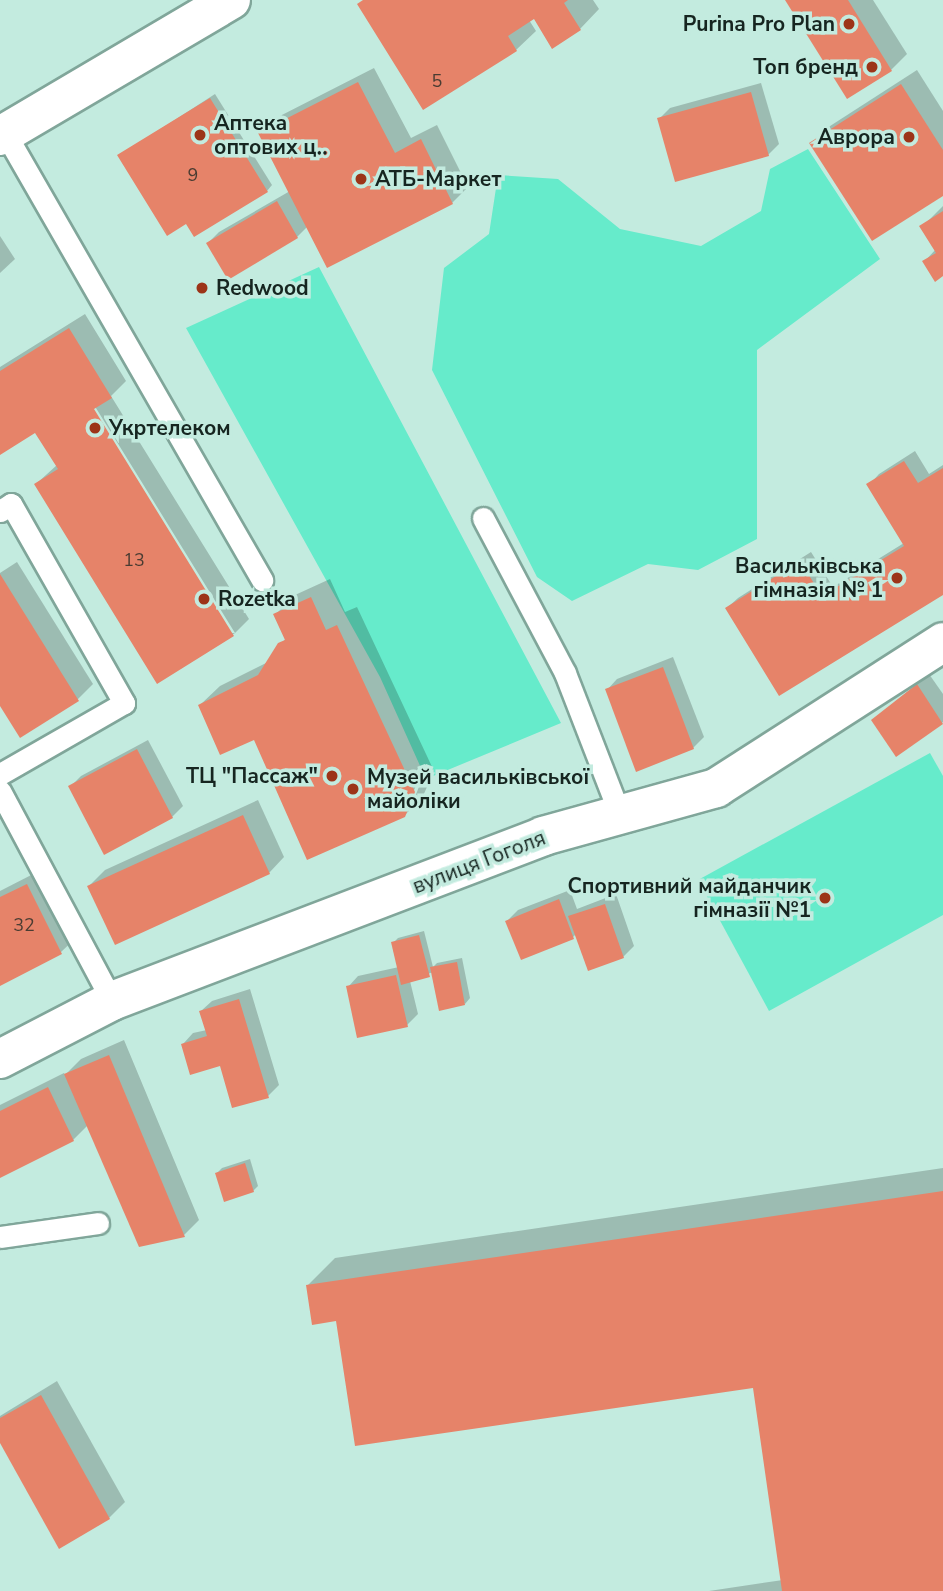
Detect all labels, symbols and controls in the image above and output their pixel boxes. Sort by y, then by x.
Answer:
place label: Purina Pro Plan [683,11,835,37]
marker: Purina Pro Plan [841,16,857,32]
place label: Топ бренд [753,54,858,80]
marker: Топ бренд [864,59,880,75]
house number: 5 [432,70,442,92]
place label: Аптека оптових ц‥ [214,110,328,160]
place label: Аврора [817,124,895,150]
marker: Аптека оптових ц‥ [192,127,208,143]
marker: Аврора [901,129,917,145]
house number: 9 [188,164,198,186]
place label: АТБ-Маркет [375,166,501,192]
marker: АТБ-Маркет [353,171,369,187]
place label: Redwood [216,275,309,301]
marker: Redwood [194,280,210,296]
place label: Укртелеком [109,415,231,441]
marker: Укртелеком [87,420,103,436]
house number: 13 [123,549,145,571]
place label: Васильківська гімназія № 1 [735,553,883,603]
marker: Васильківська гімназія № 1 [889,570,905,586]
place label: Rozetka [218,586,296,612]
marker: Rozetka [196,591,212,607]
place label: ТЦ "Пассаж" [186,763,318,789]
place label: Музей васильківської майоліки [367,764,589,814]
marker: ТЦ "Пассаж" [324,768,340,784]
marker: Музей васильківської майоліки [345,781,361,797]
street label: вулиця Гоголя [409,825,549,899]
place label: Спортивний майданчик гімназії №1 [568,873,811,923]
marker: Спортивний майданчик гімназії №1 [817,890,833,906]
house number: 32 [13,914,35,936]

